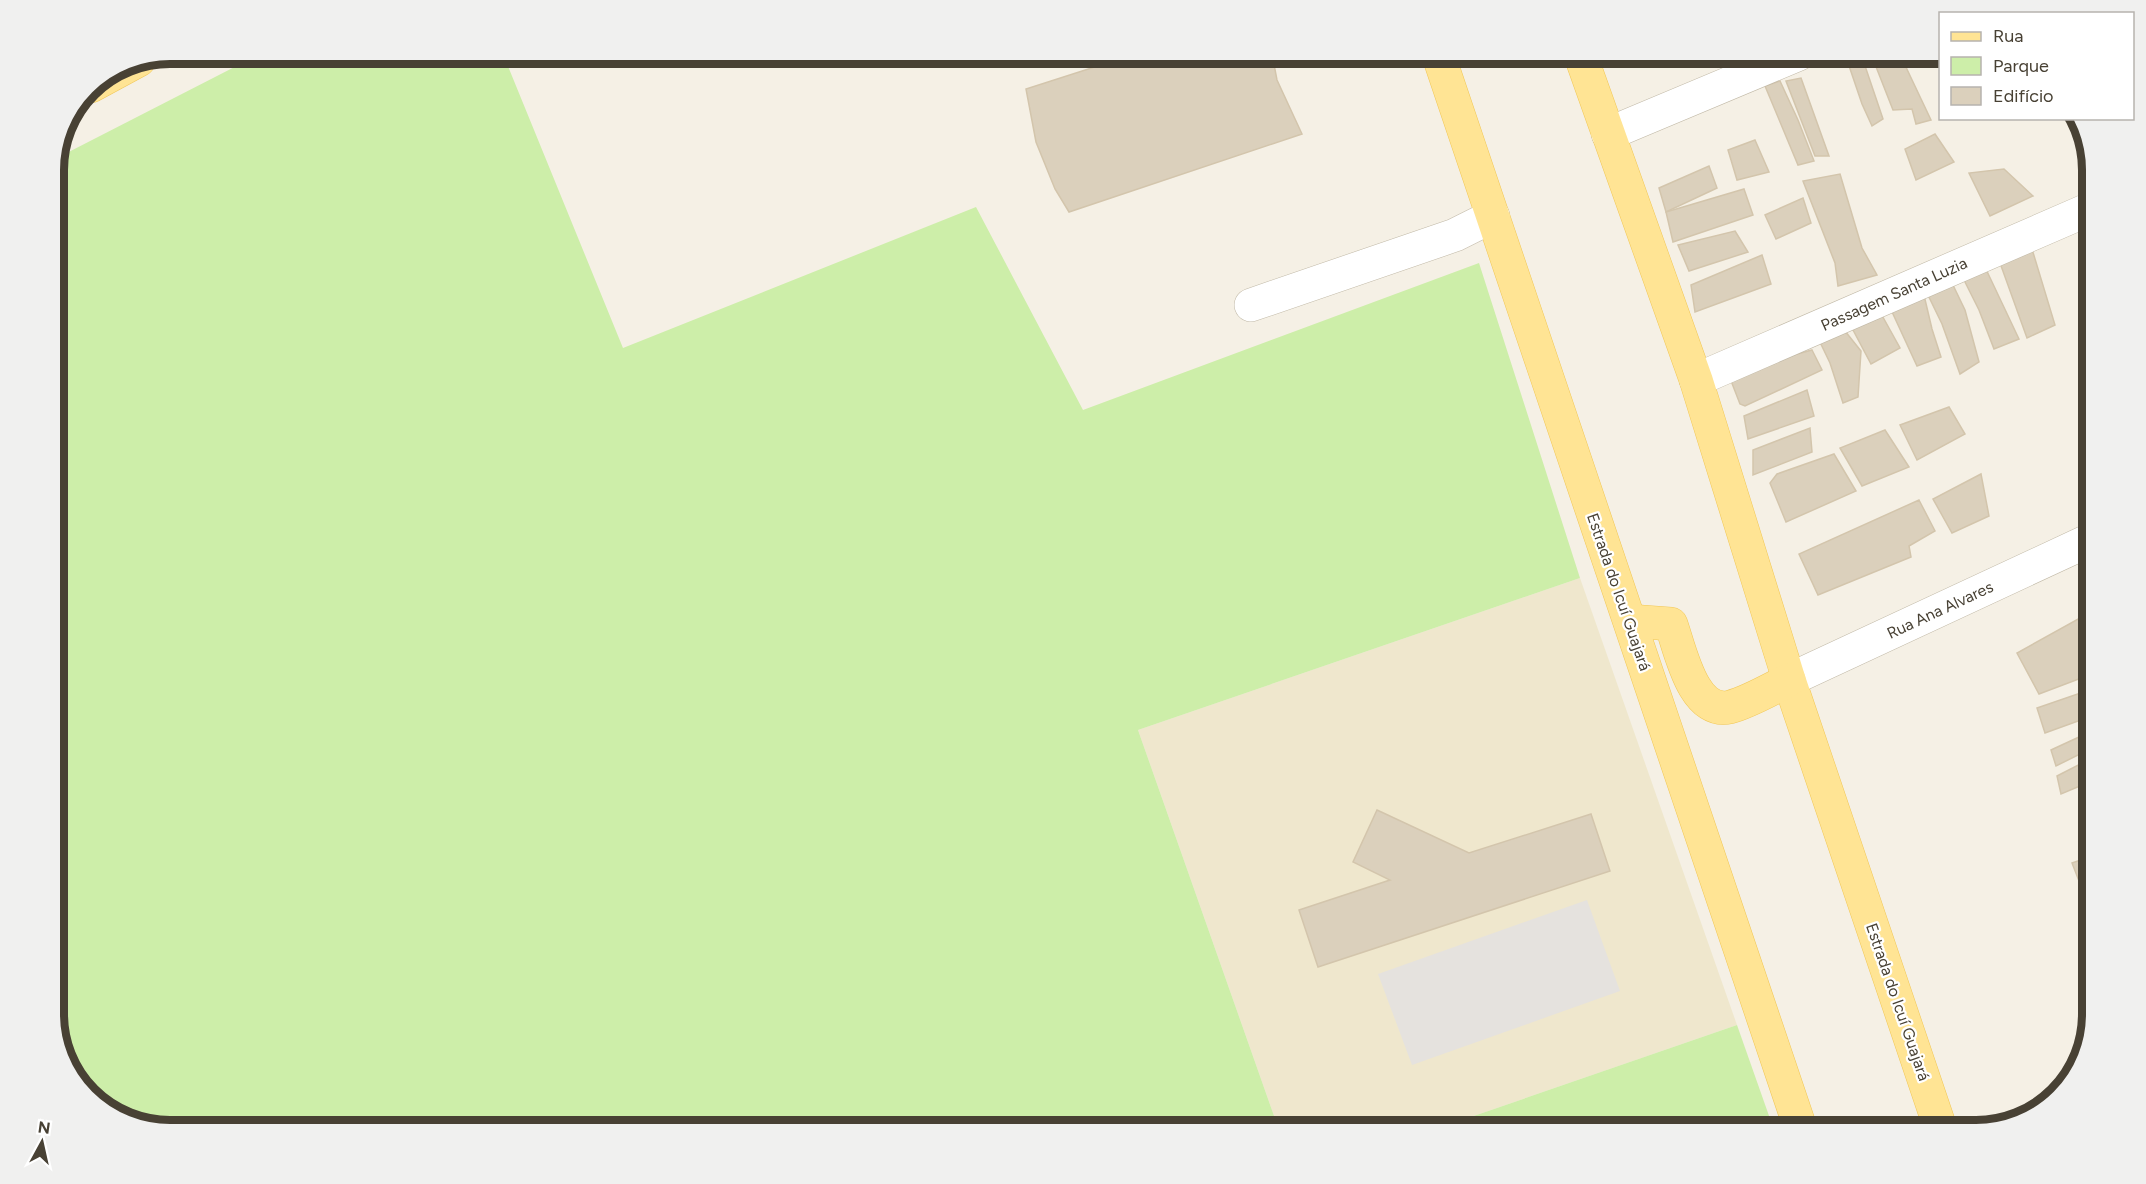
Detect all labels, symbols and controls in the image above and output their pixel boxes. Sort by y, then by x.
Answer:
legend [1939,12,2134,120]
text: Rua [1993,25,2024,47]
text: Parque [1993,55,2049,77]
text: Edifício [1993,85,2054,107]
street label: Passagem Santa Luzia [1818,253,1970,335]
street label: Estrada do Icuí Guajará [1583,511,1655,673]
street label: Rua Ana Alvares [1884,577,1996,643]
street label: Estrada do Icuí Guajará [1862,921,1934,1083]
north arrow [12,1112,72,1172]
text: N [37,1117,51,1138]

